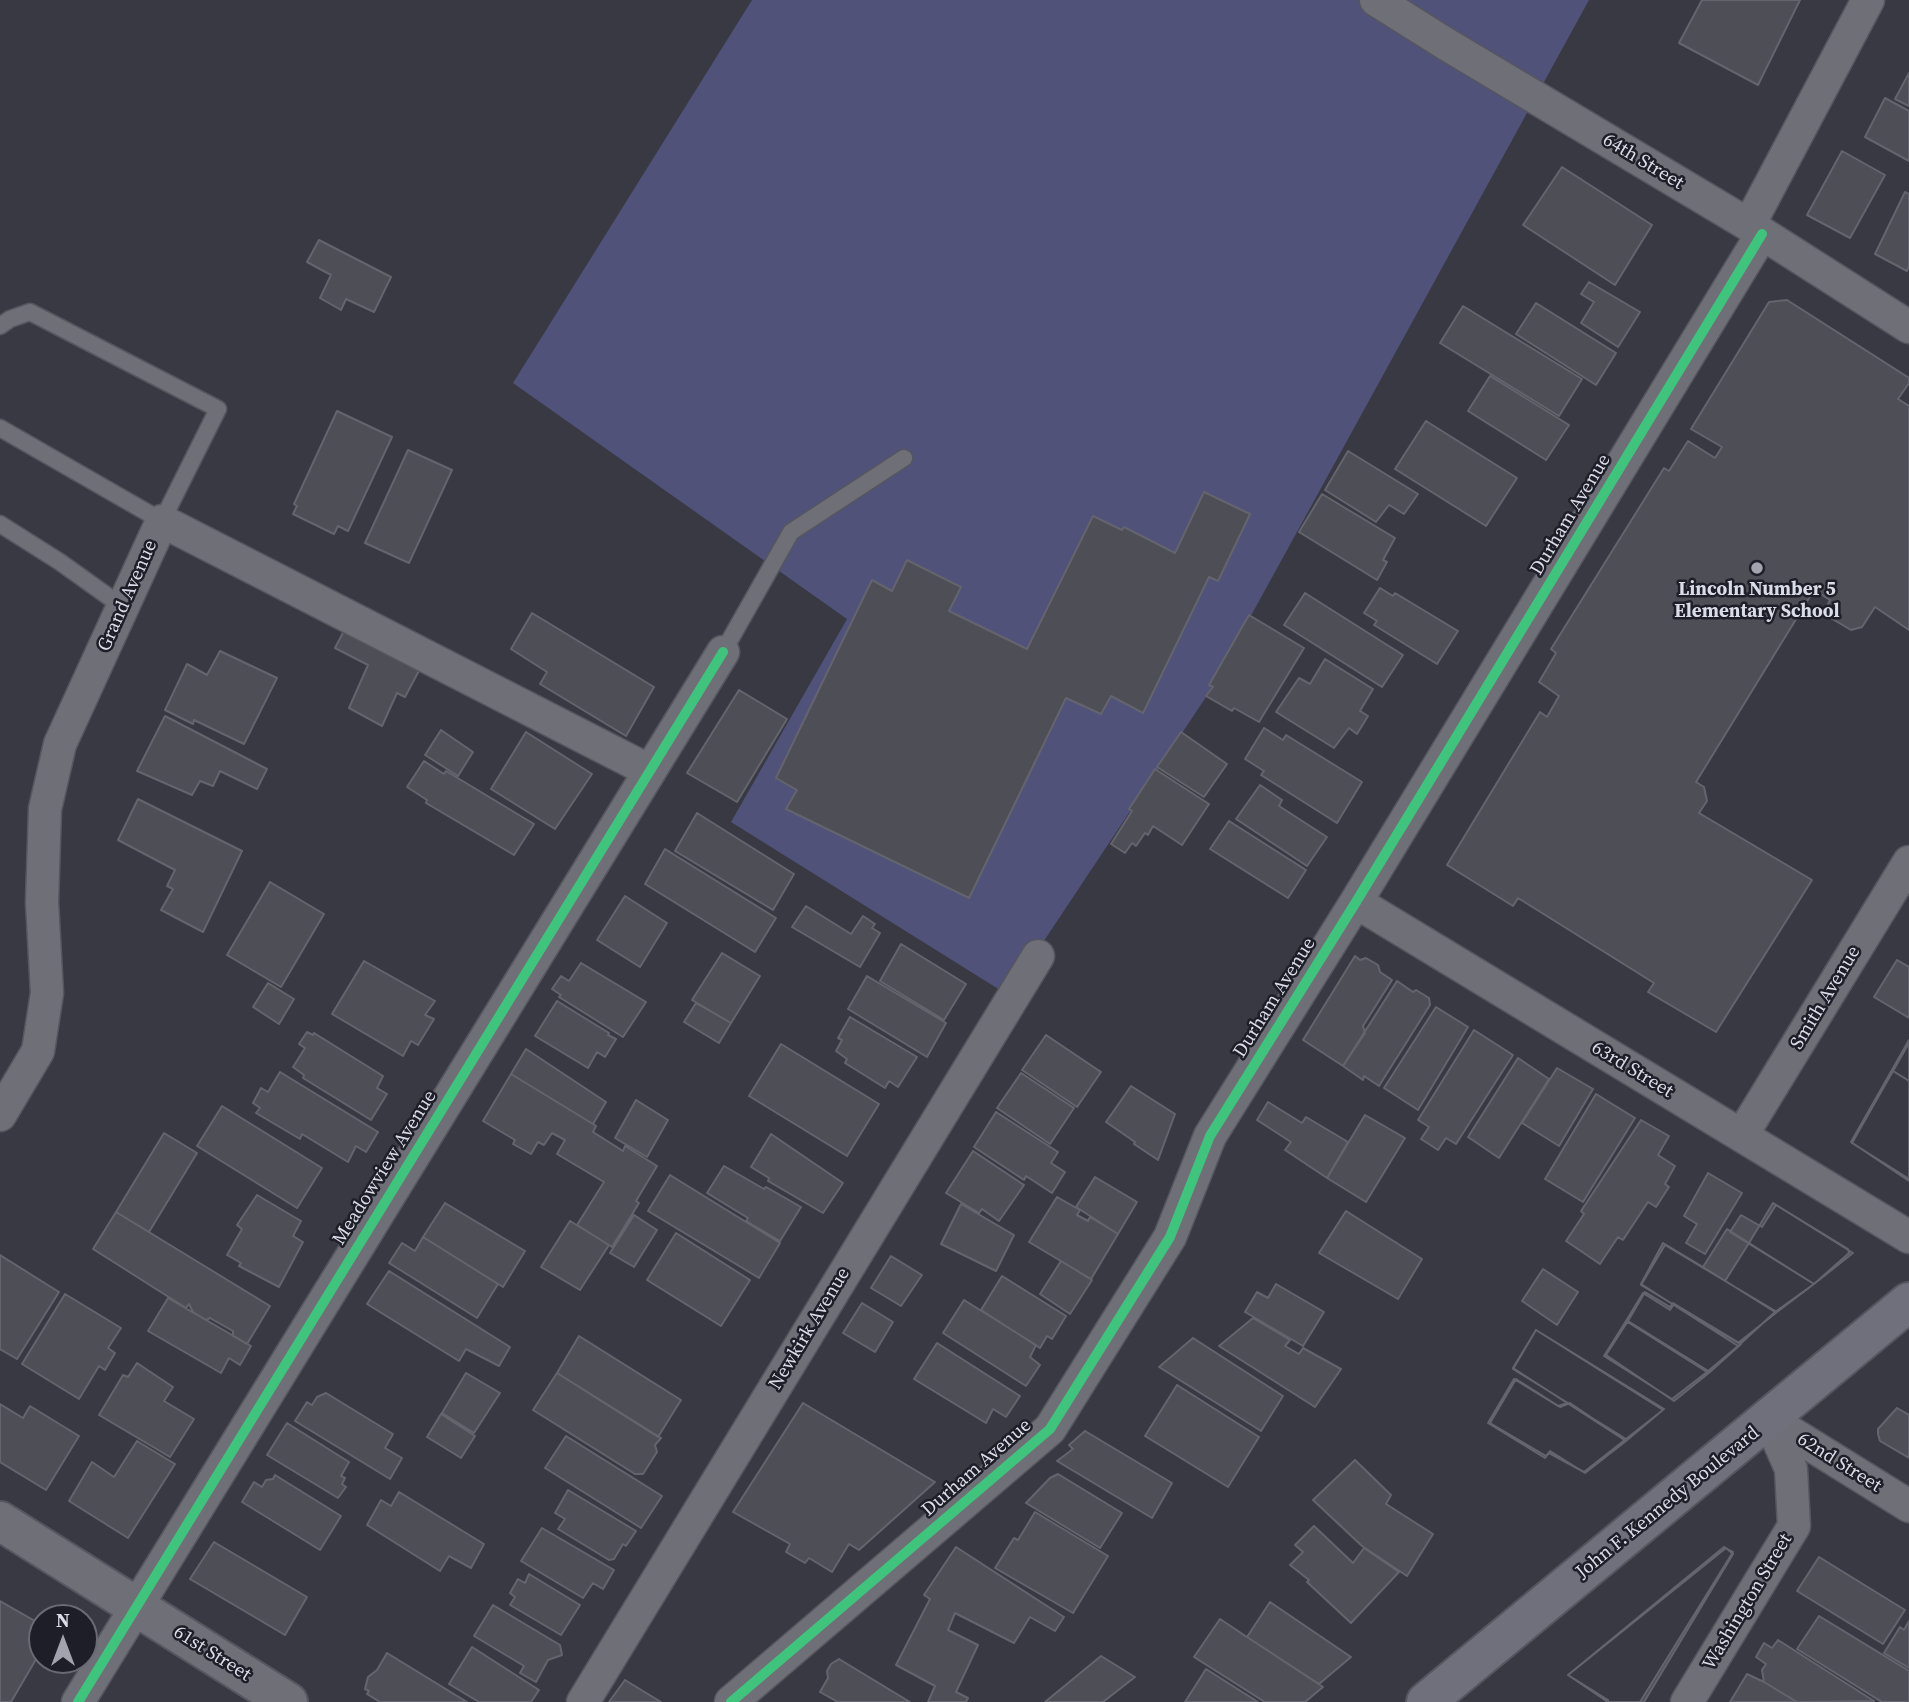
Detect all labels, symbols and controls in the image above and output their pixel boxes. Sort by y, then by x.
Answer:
street label: 64th Street [1598,129,1688,195]
street label: Durham Avenue [1526,450,1616,580]
street label: Grand Avenue [93,537,163,655]
marker: Lincoln Number 5 Elementary School [1749,560,1765,576]
place label: Lincoln Number 5 Elementary School [1674,579,1840,623]
street label: Durham Avenue [1229,934,1321,1062]
street label: Smith Avenue [1786,942,1866,1054]
street label: 63rd Street [1587,1037,1677,1103]
street label: Meadowview Avenue [328,1087,442,1249]
street label: Newkirk Avenue [765,1264,855,1394]
street label: Durham Avenue [918,1414,1036,1522]
street label: John F. Kennedy Boulevard [1572,1422,1764,1584]
street label: 62nd Street [1793,1428,1885,1498]
street label: Washington Street [1698,1530,1798,1674]
north arrow [28,1604,98,1674]
text: N [56,1607,70,1633]
street label: 61st Street [169,1621,255,1687]

